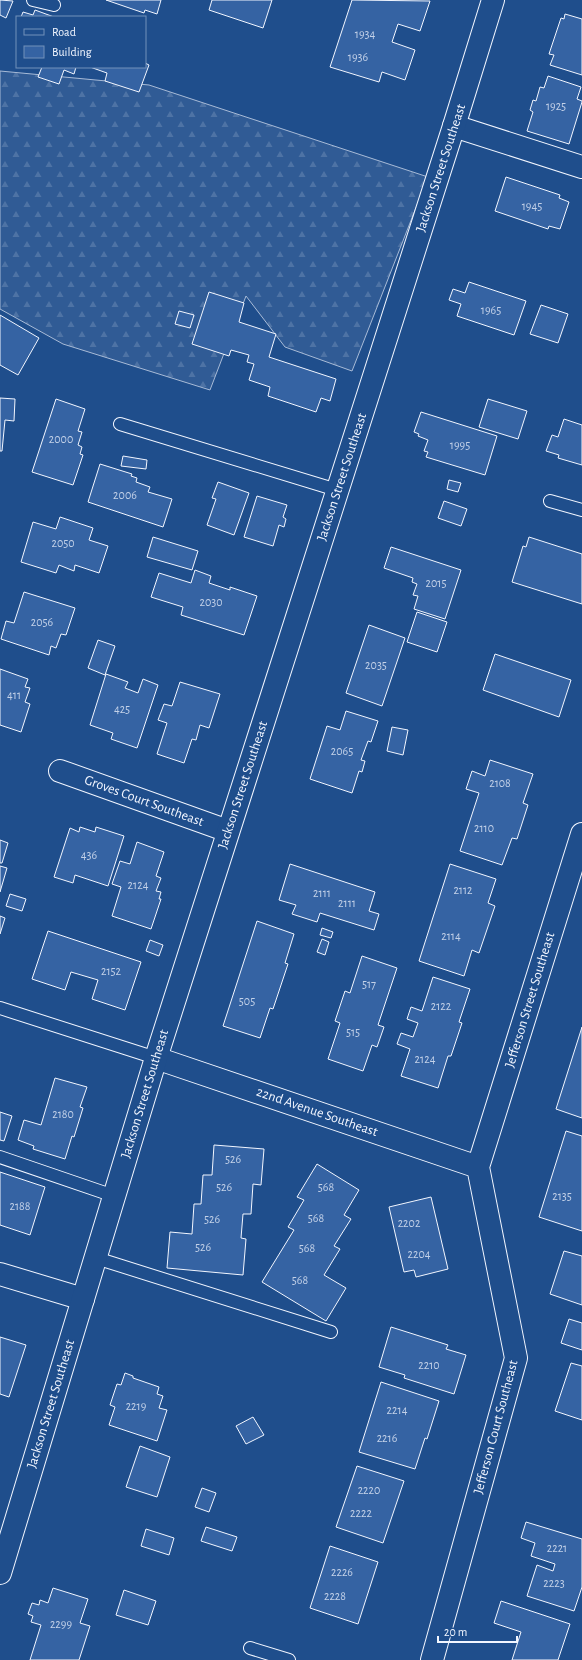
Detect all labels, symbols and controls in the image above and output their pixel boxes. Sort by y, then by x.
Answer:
legend [16,16,146,68]
text: Road [52,26,76,38]
house number: 1934 [355,28,375,40]
text: Building [52,46,92,58]
house number: 1936 [348,51,369,63]
house number: 1925 [546,100,566,112]
street label: Jackson Street Southeast [414,102,468,234]
house number: 1945 [522,200,542,212]
house number: 1965 [481,304,501,316]
street label: Jackson Street Southeast [315,411,369,543]
house number: 2000 [49,433,73,445]
house number: 1995 [450,439,470,451]
house number: 2006 [113,489,137,501]
house number: 2050 [51,537,75,549]
house number: 2015 [426,577,446,589]
house number: 2030 [199,596,223,608]
house number: 2056 [31,616,54,628]
house number: 2035 [365,659,387,671]
house number: 411 [7,689,21,701]
house number: 425 [114,703,130,715]
street label: Jackson Street Southeast [216,719,270,851]
house number: 2065 [331,745,353,757]
street label: Groves Court Southeast [82,773,206,829]
house number: 2108 [489,777,511,789]
house number: 2110 [474,822,494,834]
house number: 436 [81,849,98,861]
house number: 2124 [128,879,149,891]
house number: 2112 [453,884,473,896]
house number: 2111 [313,887,331,899]
house number: 2111 [338,897,356,909]
house number: 2114 [441,930,461,942]
street label: Jefferson Street Southeast [503,930,557,1070]
house number: 2152 [101,965,122,977]
house number: 517 [362,978,376,990]
house number: 505 [239,995,255,1007]
house number: 2122 [431,1000,452,1012]
house number: 515 [346,1026,360,1038]
street label: Jackson Street Southeast [119,1028,171,1160]
house number: 2124 [415,1053,436,1065]
street label: 22nd Avenue Southeast [255,1085,380,1140]
house number: 2180 [52,1108,74,1120]
house number: 526 [225,1153,241,1165]
house number: 526 [216,1181,232,1193]
house number: 568 [318,1181,334,1193]
house number: 2135 [552,1190,572,1202]
house number: 2188 [10,1200,31,1212]
house number: 568 [308,1212,324,1224]
house number: 526 [204,1213,220,1225]
house number: 2202 [398,1217,421,1229]
house number: 526 [195,1241,211,1253]
house number: 568 [299,1242,315,1254]
house number: 2204 [407,1248,431,1260]
house number: 568 [292,1274,308,1286]
street label: Jackson Street Southeast [25,1338,77,1470]
street label: Jefferson Court Southeast [471,1358,521,1495]
house number: 2210 [418,1359,440,1371]
house number: 2219 [126,1400,147,1412]
house number: 2214 [387,1404,408,1416]
house number: 2216 [377,1432,398,1444]
house number: 2220 [358,1484,380,1496]
house number: 2222 [350,1507,372,1519]
house number: 2221 [547,1542,567,1554]
house number: 2226 [331,1566,353,1578]
house number: 2223 [543,1577,565,1589]
house number: 2228 [324,1590,346,1602]
house number: 2299 [50,1618,72,1630]
scale bar [438,1618,517,1644]
text: 20 m [444,1626,467,1638]

